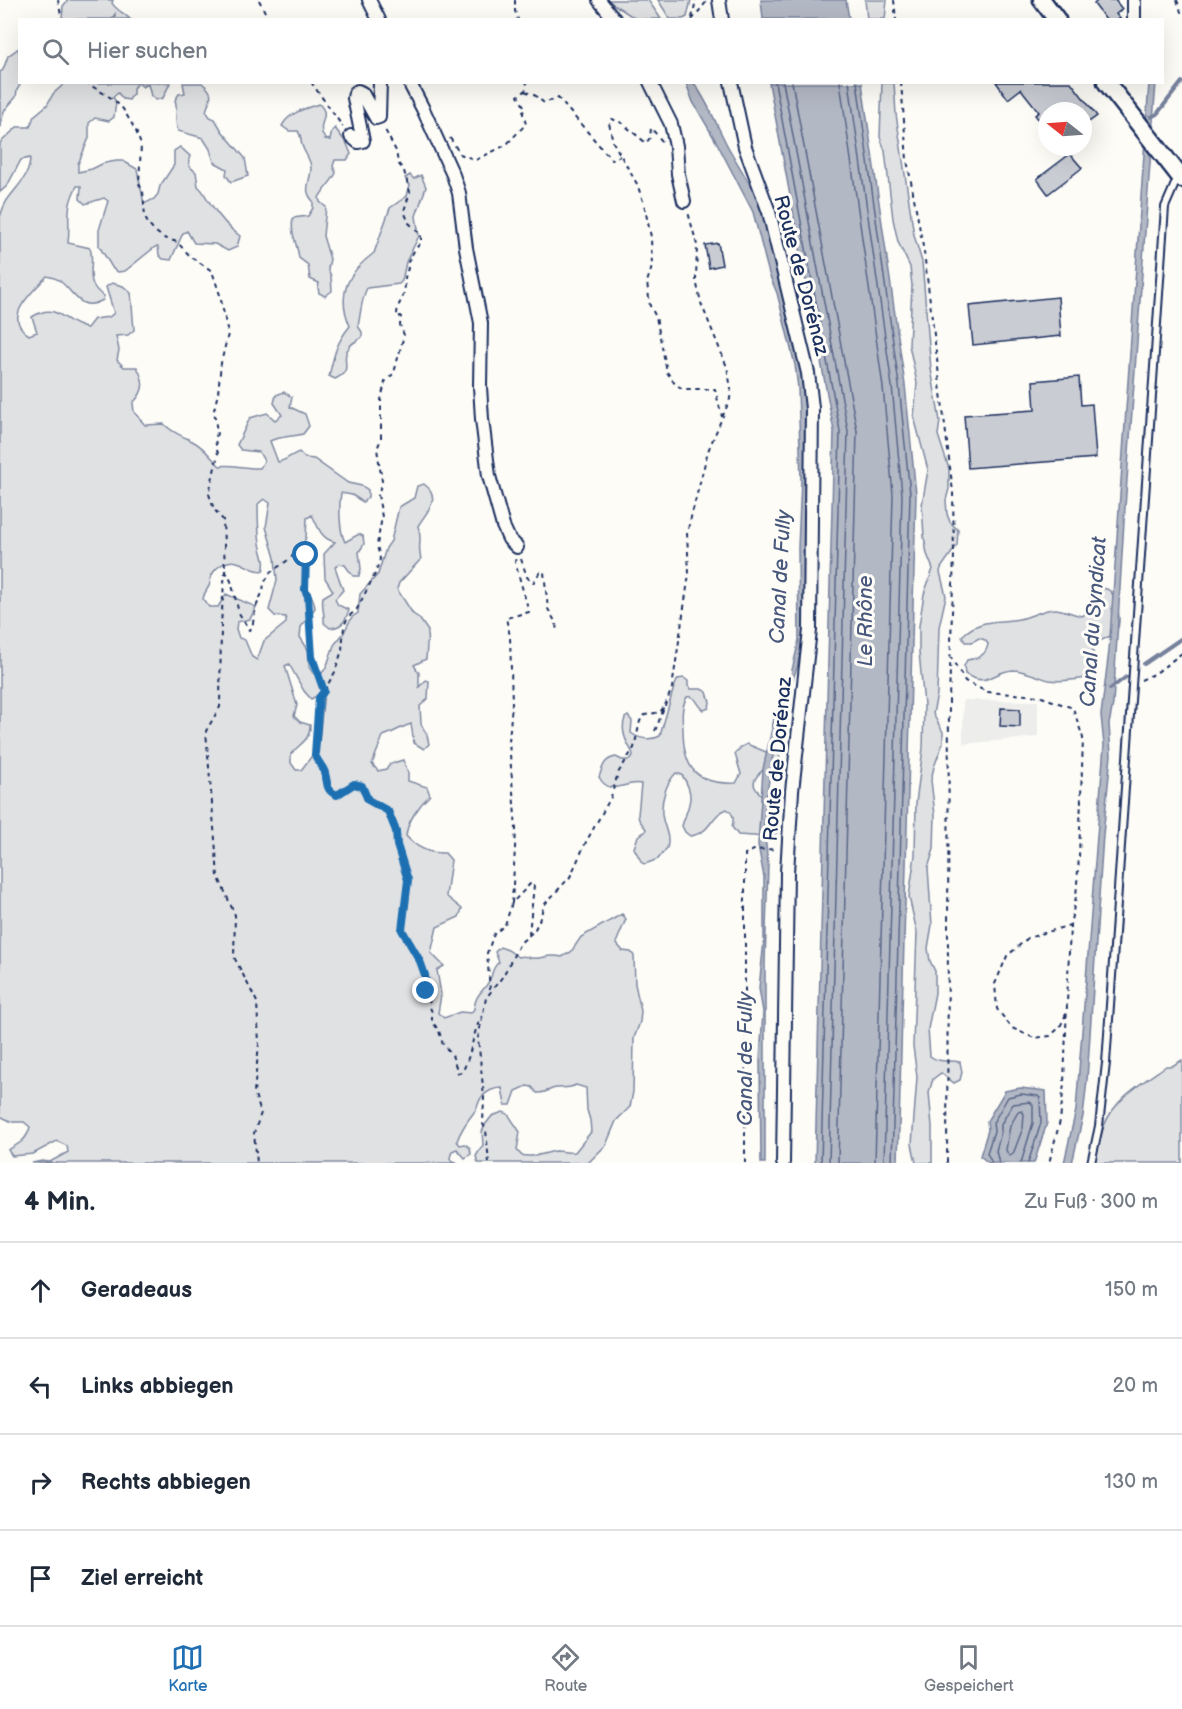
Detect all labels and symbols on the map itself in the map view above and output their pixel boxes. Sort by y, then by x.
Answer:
north arrow [1038,102,1092,156]
street label: Route de Dorénaz [768,193,834,358]
water label: Canal de Fully [765,509,797,645]
water label: Canal du Syndicat [1075,536,1112,708]
route start [292,541,318,567]
water label: Le Rhône [853,575,878,667]
street label: Route de Dorénaz [759,676,797,842]
route end [412,977,438,1003]
water label: Canal de Fully [733,991,758,1126]

